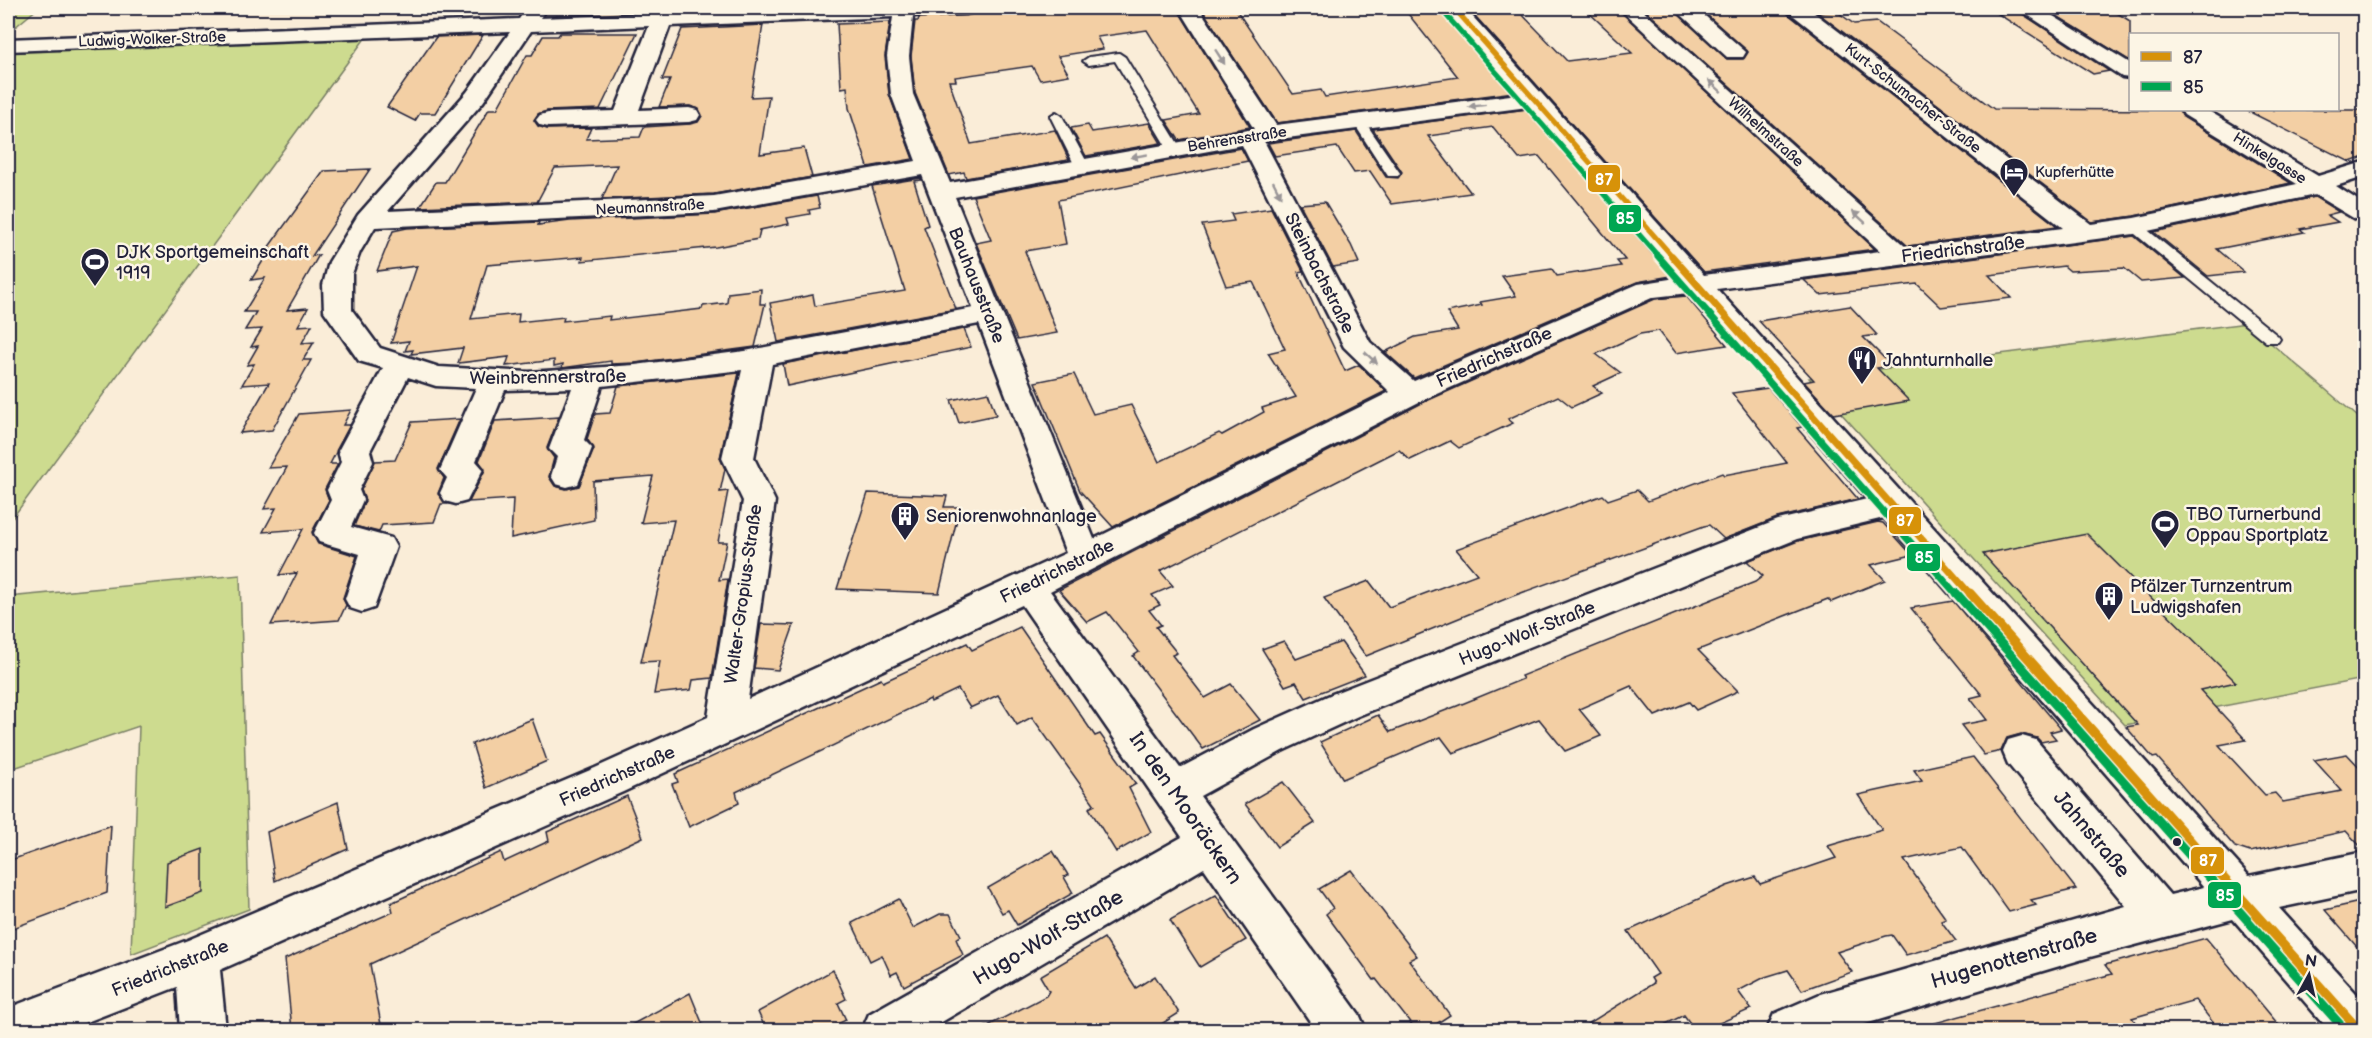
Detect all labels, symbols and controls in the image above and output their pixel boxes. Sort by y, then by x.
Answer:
street label: Ludwig-Wolker-Straße [78,27,226,52]
legend [2129,33,2339,111]
street label: Kurt-Schumacher-Straße [1841,39,1985,158]
text: 87 [2183,47,2202,68]
one-way arrow [1214,49,1225,65]
text: 85 [2183,77,2204,98]
one-way arrow [1708,80,1723,93]
street label: Wilhelmstraße [1724,93,1808,172]
one-way arrow [1467,102,1486,111]
street label: Behrensstraße [1186,122,1288,157]
street label: Hinkelgasse [2229,128,2310,189]
one-way arrow [1129,152,1148,161]
hotel icon: Kupferhütte [1998,156,2030,198]
place label: Kupferhütte [2035,163,2114,182]
line badge: 87 [1587,164,1621,193]
text: 87 [1595,171,1613,190]
one-way arrow [1272,180,1281,197]
street label: Neumannstraße [595,195,705,220]
line badge: 85 [1608,204,1642,233]
street label: Steinbachstraße [1280,209,1359,337]
text: 85 [1616,210,1634,229]
one-way arrow [1852,211,1867,224]
street label: Bauhausstraße [944,224,1009,346]
street label: Friedrichstraße [1900,231,2026,267]
place label: DJK Sportgemeinschaft 1919 [116,242,309,284]
sports icon: DJK Sportgemeinschaft 1919 [79,246,111,288]
street label: Friedrichstraße [1433,322,1555,392]
restaurant icon: Jahnturnhalle [1846,344,1878,386]
place label: Jahnturnhalle [1883,350,1993,371]
one-way arrow [1363,351,1378,365]
street label: Weinbrennerstraße [470,366,627,389]
building icon: Seniorenwohnanlage [889,500,921,542]
street label: Walter-Gropius-Straße [720,503,767,685]
place label: TBO Turnerbund Oppau Sportplatz [2186,504,2328,546]
place label: Seniorenwohnanlage [926,506,1097,527]
line badge: 87 [1888,506,1922,535]
sports icon: TBO Turnerbund Oppau Sportplatz [2149,508,2181,550]
text: 87 [1896,512,1914,531]
street label: Friedrichstraße [997,535,1118,608]
line badge: 85 [1906,543,1941,572]
text: 85 [1915,549,1933,568]
place label: Pfälzer Turnzentrum Ludwigshafen [2130,576,2292,618]
building icon: Pfälzer Turnzentrum Ludwigshafen [2093,580,2125,622]
street label: Hugo-Wolf-Straße [1456,596,1599,670]
street label: In den Mooräckern [1124,727,1247,889]
street label: Friedrichstraße [556,741,678,811]
street label: Jahnstraße [2048,786,2135,883]
unlabelled marker [2171,836,2183,848]
line badge: 87 [2190,846,2225,875]
text: 87 [2199,852,2217,871]
line badge: 85 [2207,881,2242,909]
street label: Hugo-Wolf-Straße [969,884,1128,991]
text: 85 [2216,887,2234,906]
street label: Hugenottenstraße [1928,923,2100,994]
street label: Friedrichstraße [109,935,232,1001]
north arrow [2279,945,2339,1005]
text: N [2304,951,2318,972]

